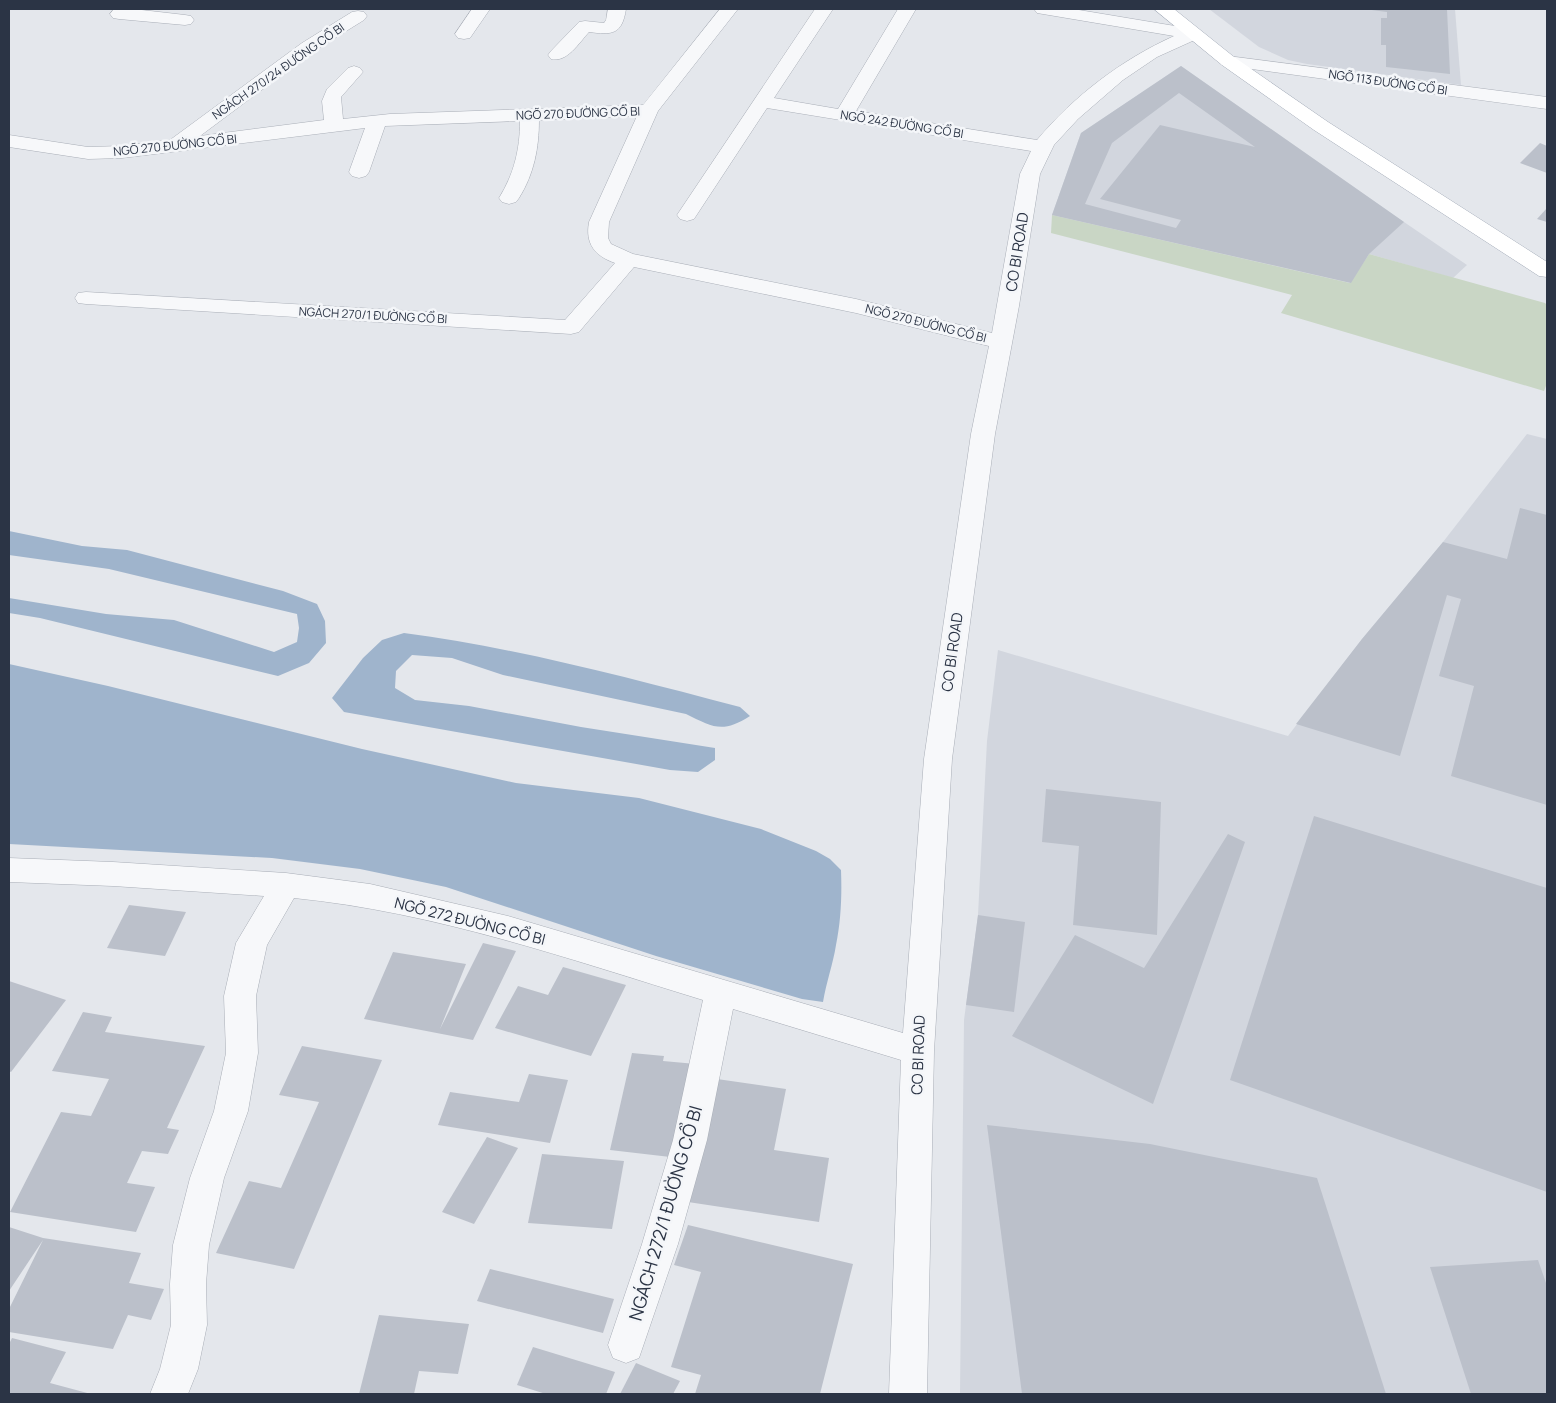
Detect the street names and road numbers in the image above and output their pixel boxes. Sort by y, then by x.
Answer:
street label: NGÁCH 270/24 ĐƯỜNG CỔ BI [208,19,348,123]
street label: NGÕ 113 ĐƯỜNG CỔ BI [1327,65,1449,99]
street label: NGÕ 270 ĐƯỜNG CỔ BI [516,102,640,124]
street label: NGÕ 242 ĐƯỜNG CỔ BI [839,106,965,142]
street label: NGÕ 270 ĐƯỜNG CỔ BI [112,130,238,160]
street label: CO BI ROAD [1000,211,1034,293]
street label: NGÕ 270 ĐƯỜNG CỔ BI [864,300,988,346]
street label: NGÁCH 270/1 ĐƯỜNG CỔ BI [298,303,448,327]
street label: CO BI ROAD [936,611,968,693]
street label: NGÕ 272 ĐƯỜNG CỔ BI [392,892,548,950]
street label: CO BI ROAD [906,1015,930,1095]
street label: NGÁCH 272/1 ĐƯỜNG CỔ BI [623,1103,707,1323]

